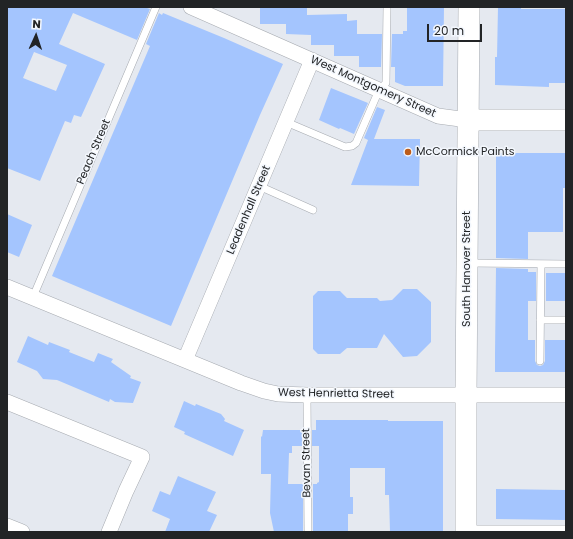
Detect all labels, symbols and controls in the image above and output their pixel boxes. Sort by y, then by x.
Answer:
north arrow [16,16,56,56]
text: N [32,16,41,32]
scale bar [429,16,484,42]
text: 20 m [434,22,464,39]
street label: West Montgomery Street [308,53,438,121]
street label: Peach Street [74,117,114,187]
place label: McCormick Paints [416,145,514,159]
marker: McCormick Paints [403,147,413,157]
street label: Leadenhall Street [224,164,274,256]
street label: South Hanover Street [460,211,474,327]
street label: West Henrietta Street [278,386,394,402]
street label: Bevan Street [300,428,314,498]

